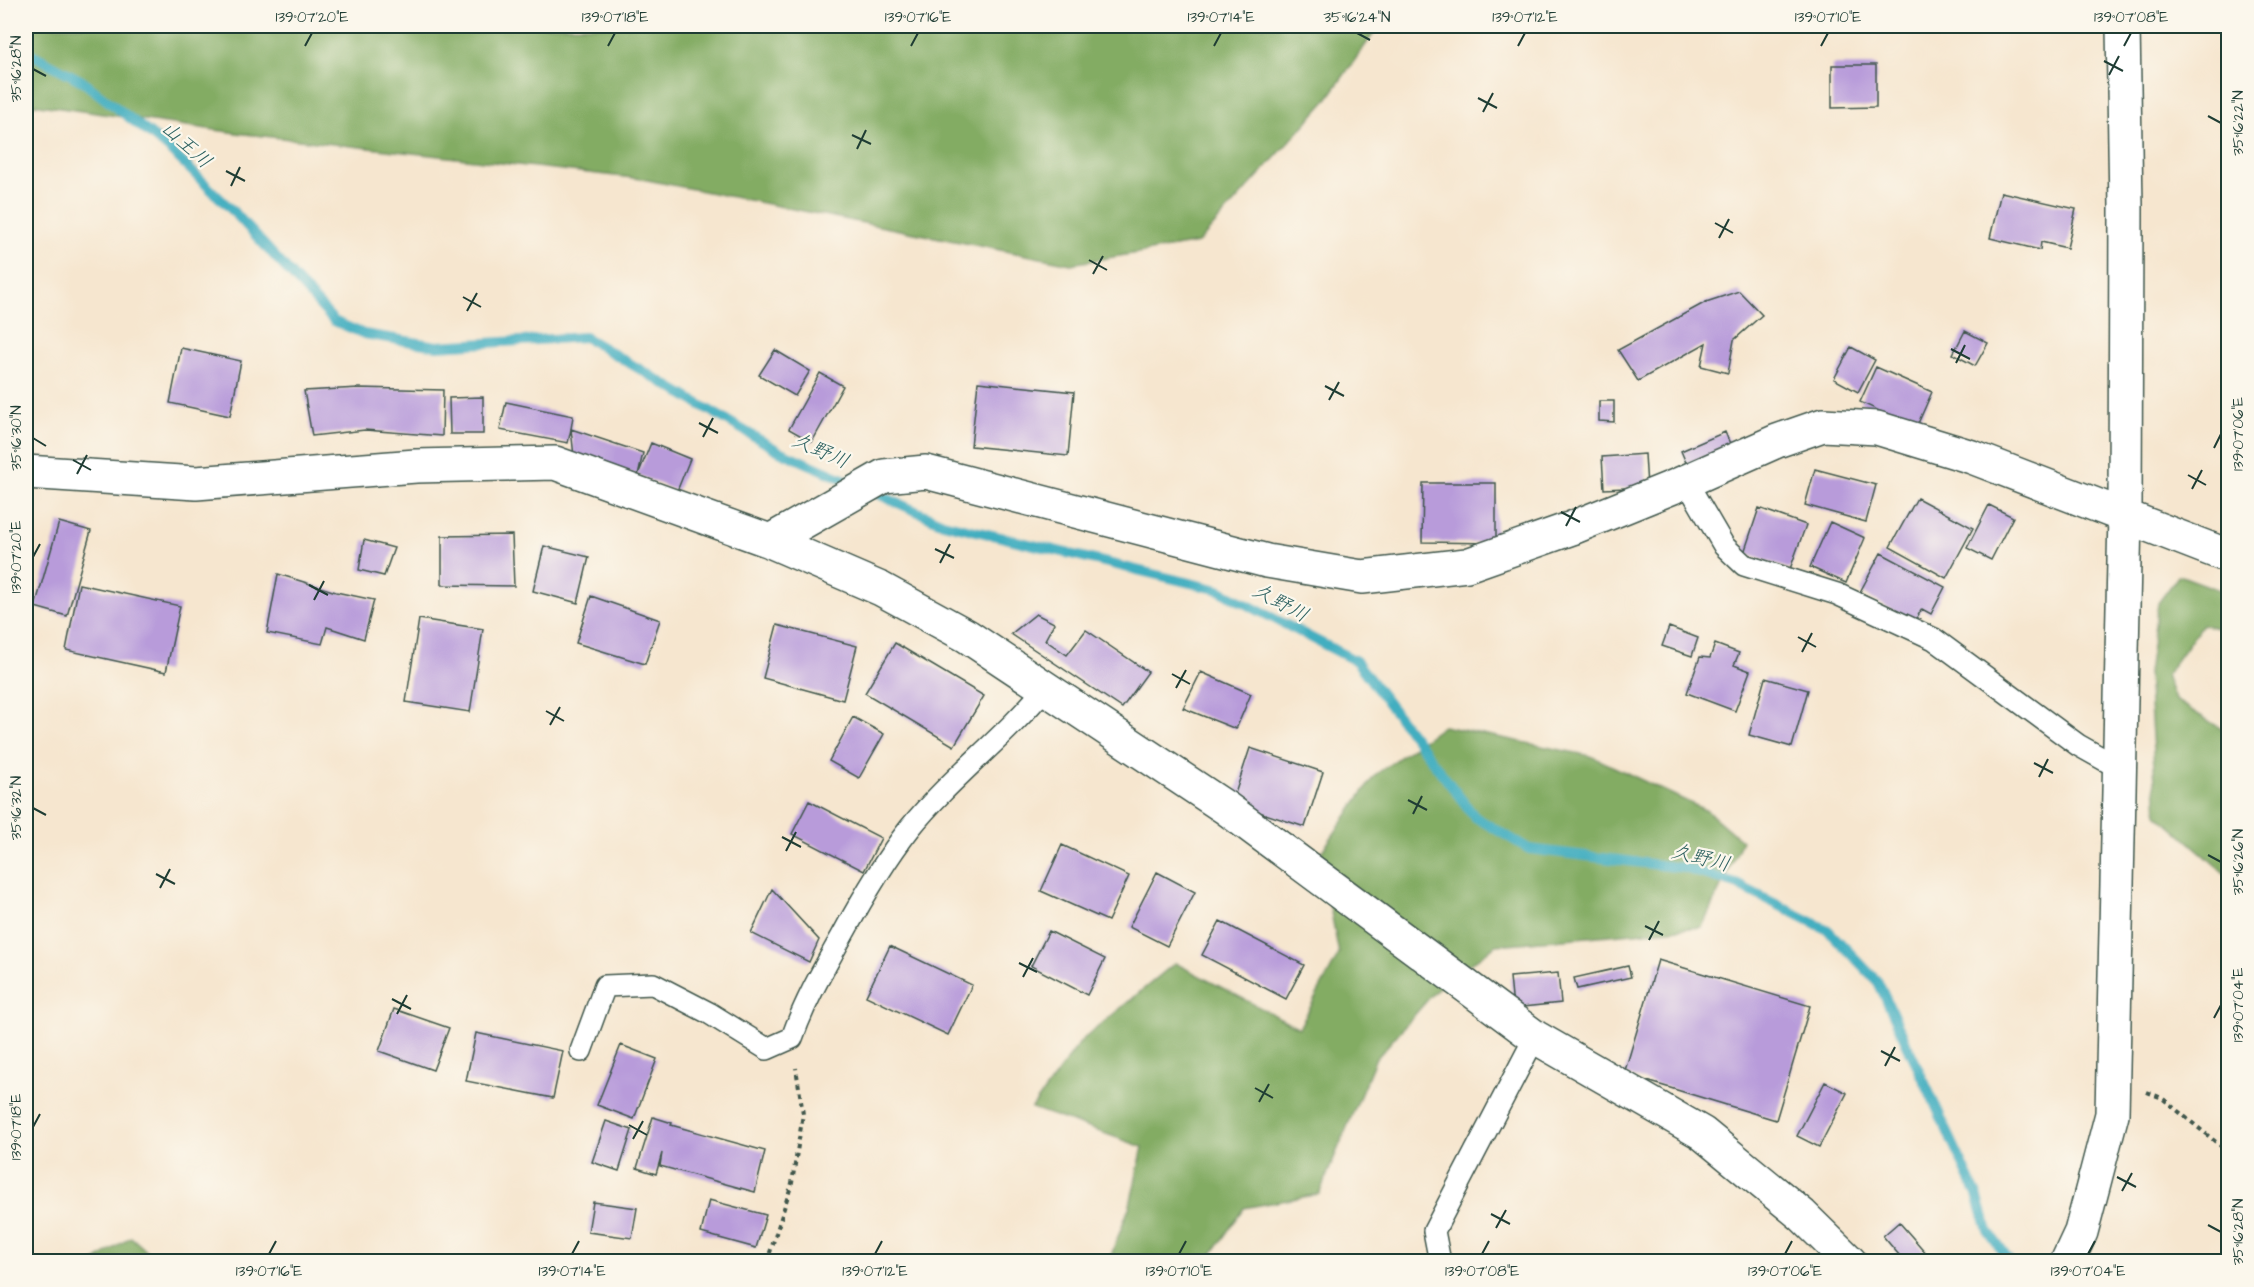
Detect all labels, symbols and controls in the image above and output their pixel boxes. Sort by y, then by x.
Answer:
text: 139°07'20"E [276,7,349,28]
text: 139°07'18"E [582,7,648,28]
text: 139°07'16"E [885,7,951,28]
text: 139°07'14"E [1187,7,1255,28]
text: 35°16'24"N [1323,7,1391,28]
text: 139°07'12"E [1492,7,1558,28]
text: 139°07'10"E [1795,7,1861,28]
text: 139°07'08"E [2094,7,2168,28]
text: 35°16'28"N [6,36,27,102]
text: 35°16'22"N [2228,90,2249,156]
water label: 山王川 [155,114,218,175]
text: 139°07'06"E [2228,397,2249,471]
text: 35°16'30"N [6,405,27,471]
water label: 久野川 [787,426,854,476]
text: 139°07'20"E [6,520,27,593]
water label: 久野川 [1247,576,1314,629]
text: 35°16'32"N [6,776,27,840]
text: 35°16'26"N [2228,829,2249,895]
water label: 久野川 [1668,837,1733,879]
text: 139°07'04"E [2228,968,2249,1042]
text: 139°07'18"E [6,1094,27,1160]
text: 35°16'28"N [2228,1199,2249,1265]
text: 139°07'16"E [236,1261,302,1282]
text: 139°07'14"E [538,1261,606,1282]
text: 139°07'12"E [842,1261,908,1282]
text: 139°07'10"E [1146,1261,1212,1282]
text: 139°07'08"E [1445,1261,1519,1282]
text: 139°07'06"E [1748,1261,1822,1282]
text: 139°07'04"E [2051,1261,2125,1282]

